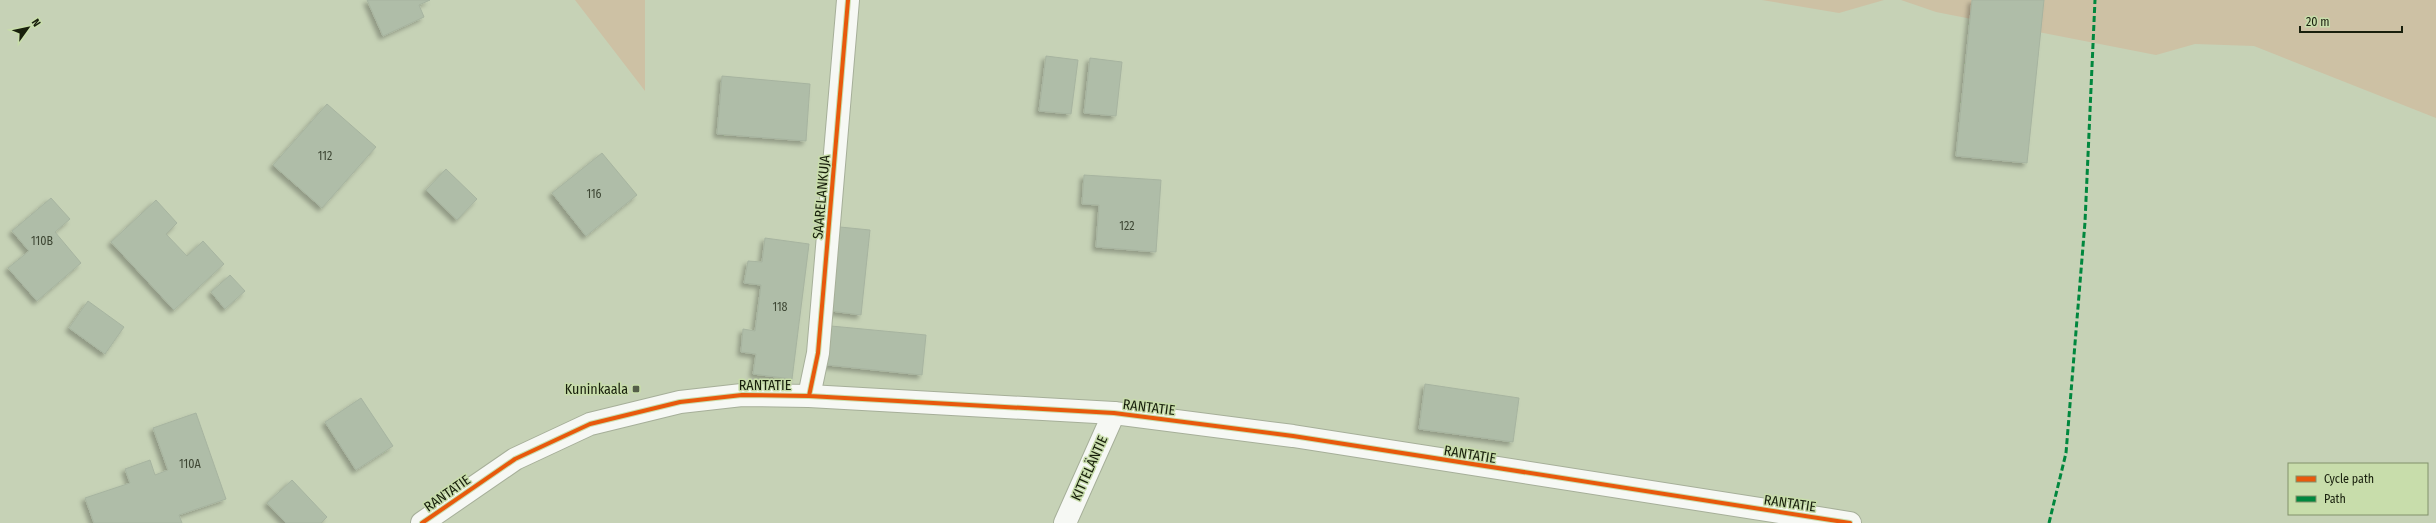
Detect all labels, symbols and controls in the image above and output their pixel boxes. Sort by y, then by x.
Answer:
north arrow [8,8,48,48]
scale bar [2300,8,2402,34]
text: 20 m [2306,15,2330,29]
text: N [29,17,43,29]
house number: 112 [318,149,332,163]
street label: SAARELANKUJA [809,154,834,240]
house number: 116 [586,187,602,201]
house number: 122 [1119,219,1135,233]
house number: 110B [31,234,53,248]
house number: 118 [772,300,788,314]
street label: RANTATIE [739,377,792,394]
place label: Kuninkaala [565,381,628,398]
marker: Kuninkaala [631,384,641,394]
street label: RANTATIE [1122,396,1177,419]
street label: KITTELÄNTIE [1068,433,1112,503]
street label: RANTATIE [1443,442,1498,467]
house number: 110A [179,457,202,471]
legend [2288,463,2428,515]
street label: RANTATIE [421,471,474,515]
text: Cycle path [2324,472,2374,486]
street label: RANTATIE [1763,491,1818,516]
text: Path [2324,492,2346,506]

